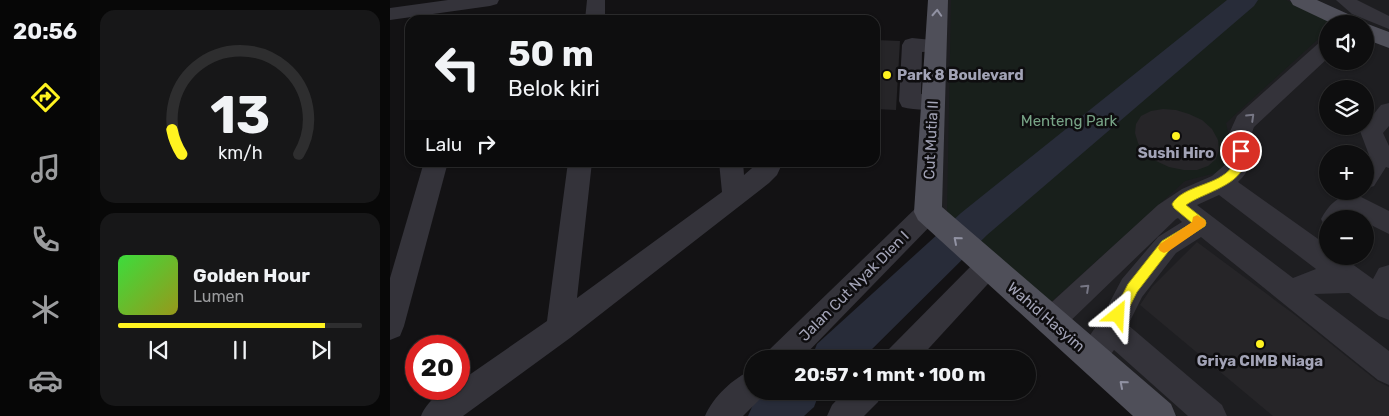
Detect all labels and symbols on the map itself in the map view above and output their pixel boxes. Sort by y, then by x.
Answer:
one-way arrow [932,9,942,17]
place label: Park 8 Boulevard [897,66,1024,84]
marker: Park 8 Boulevard [881,69,893,81]
street label: Cut Mutia II [920,100,942,180]
park label: Menteng Park [1021,112,1117,130]
one-way arrow [1245,114,1254,123]
marker: Sushi Hiro [1170,130,1182,142]
pin [1220,130,1262,172]
place label: Sushi Hiro [1138,144,1214,162]
street label: Jalan Cut Nyak Dien I [795,227,913,345]
one-way arrow [954,237,963,246]
street label: Wahid Hasyim [1004,278,1088,356]
one-way arrow [1081,285,1090,294]
position arrow [1091,288,1143,340]
speed limit sign: 20 [405,335,470,400]
marker: Griya CIMB Niaga [1254,338,1266,350]
place label: Griya CIMB Niaga [1197,352,1323,370]
one-way arrow [1119,381,1128,390]

